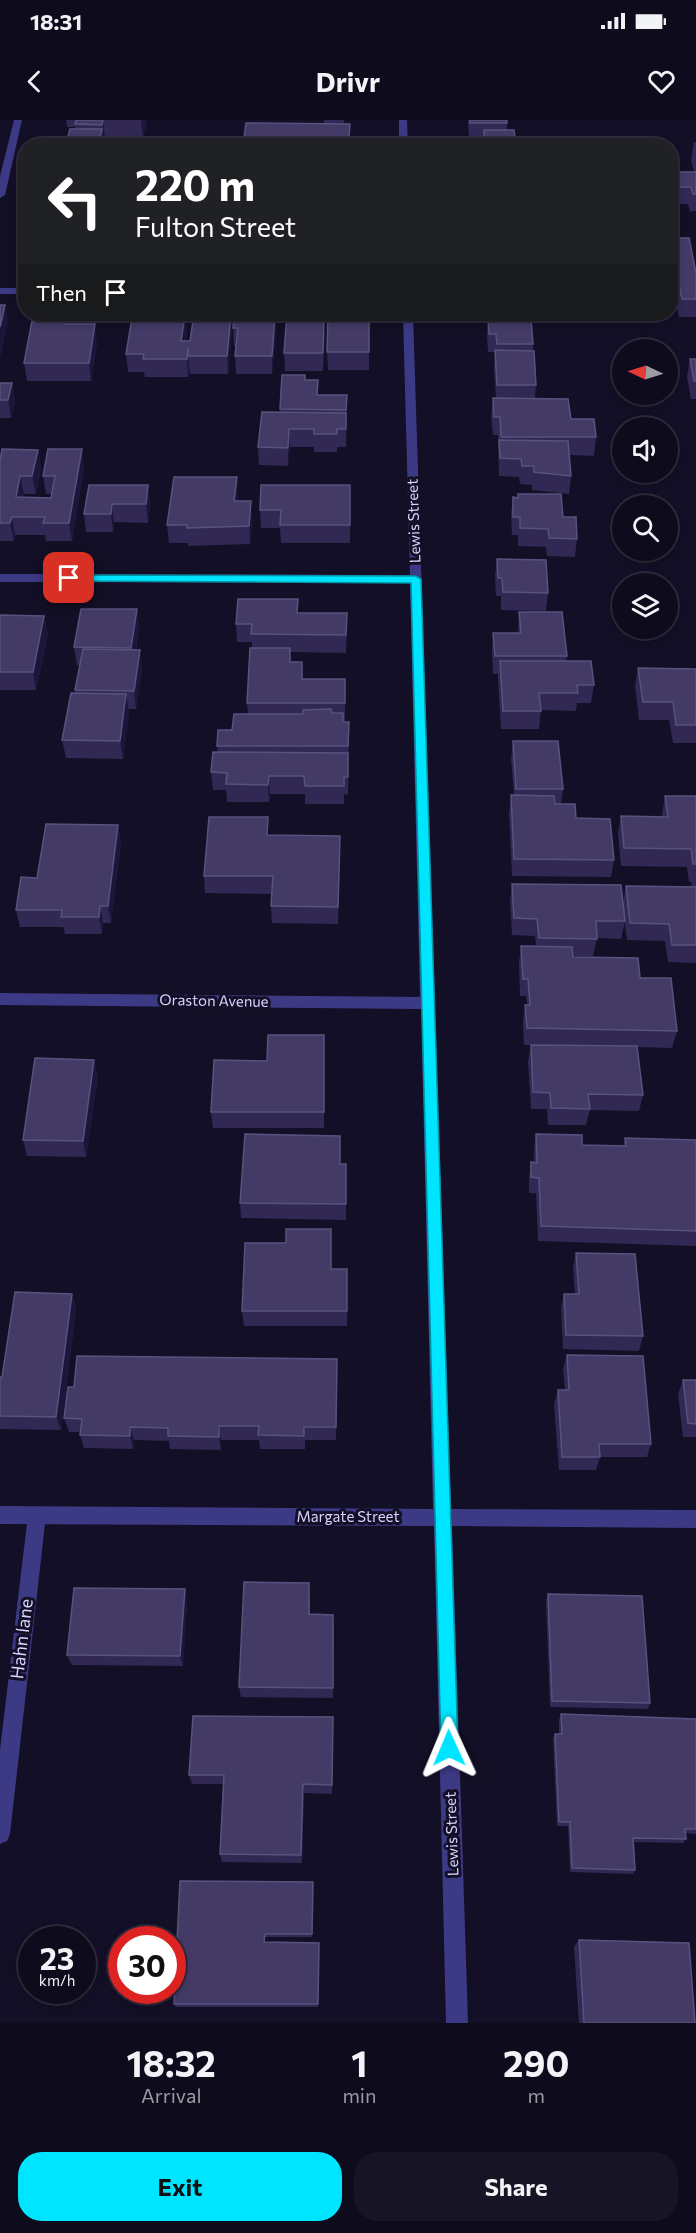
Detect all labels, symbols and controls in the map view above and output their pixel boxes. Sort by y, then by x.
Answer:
text: 18:31 [30,8,82,35]
icon: back [18,65,51,98]
text: Drivr [316,65,380,98]
icon: heart [645,65,678,98]
text: 220 m [135,158,255,210]
icon: left [36,162,114,240]
text: Fulton Street [135,210,296,243]
icon: arrive [99,276,132,309]
text: Then [36,279,87,306]
north arrow [612,339,678,405]
map controls [612,339,678,639]
button: sound [612,417,678,483]
street label: Lewis Street [403,479,423,563]
button: search [612,495,678,561]
pin [43,552,94,603]
icon: arrive [52,561,85,594]
button: layers [612,573,678,639]
street label: Oraston Avenue [159,990,269,1010]
street label: Margate Street [296,1507,400,1525]
street label: Hahn lane [5,1597,37,1680]
position arrow [417,1716,481,1780]
street label: Lewis Street [441,1792,461,1876]
speed limit sign: 30 [108,1926,186,2004]
text: 23 [40,1939,74,1976]
text: km/h [39,1971,75,1989]
text: 18:32 [127,2040,216,2084]
text: 1 [351,2040,368,2084]
text: 290 [503,2040,569,2084]
text: Arrival [141,2083,201,2107]
text: min [342,2083,376,2107]
text: m [527,2083,545,2107]
button: Exit [18,2152,342,2221]
button: Share [354,2152,678,2221]

